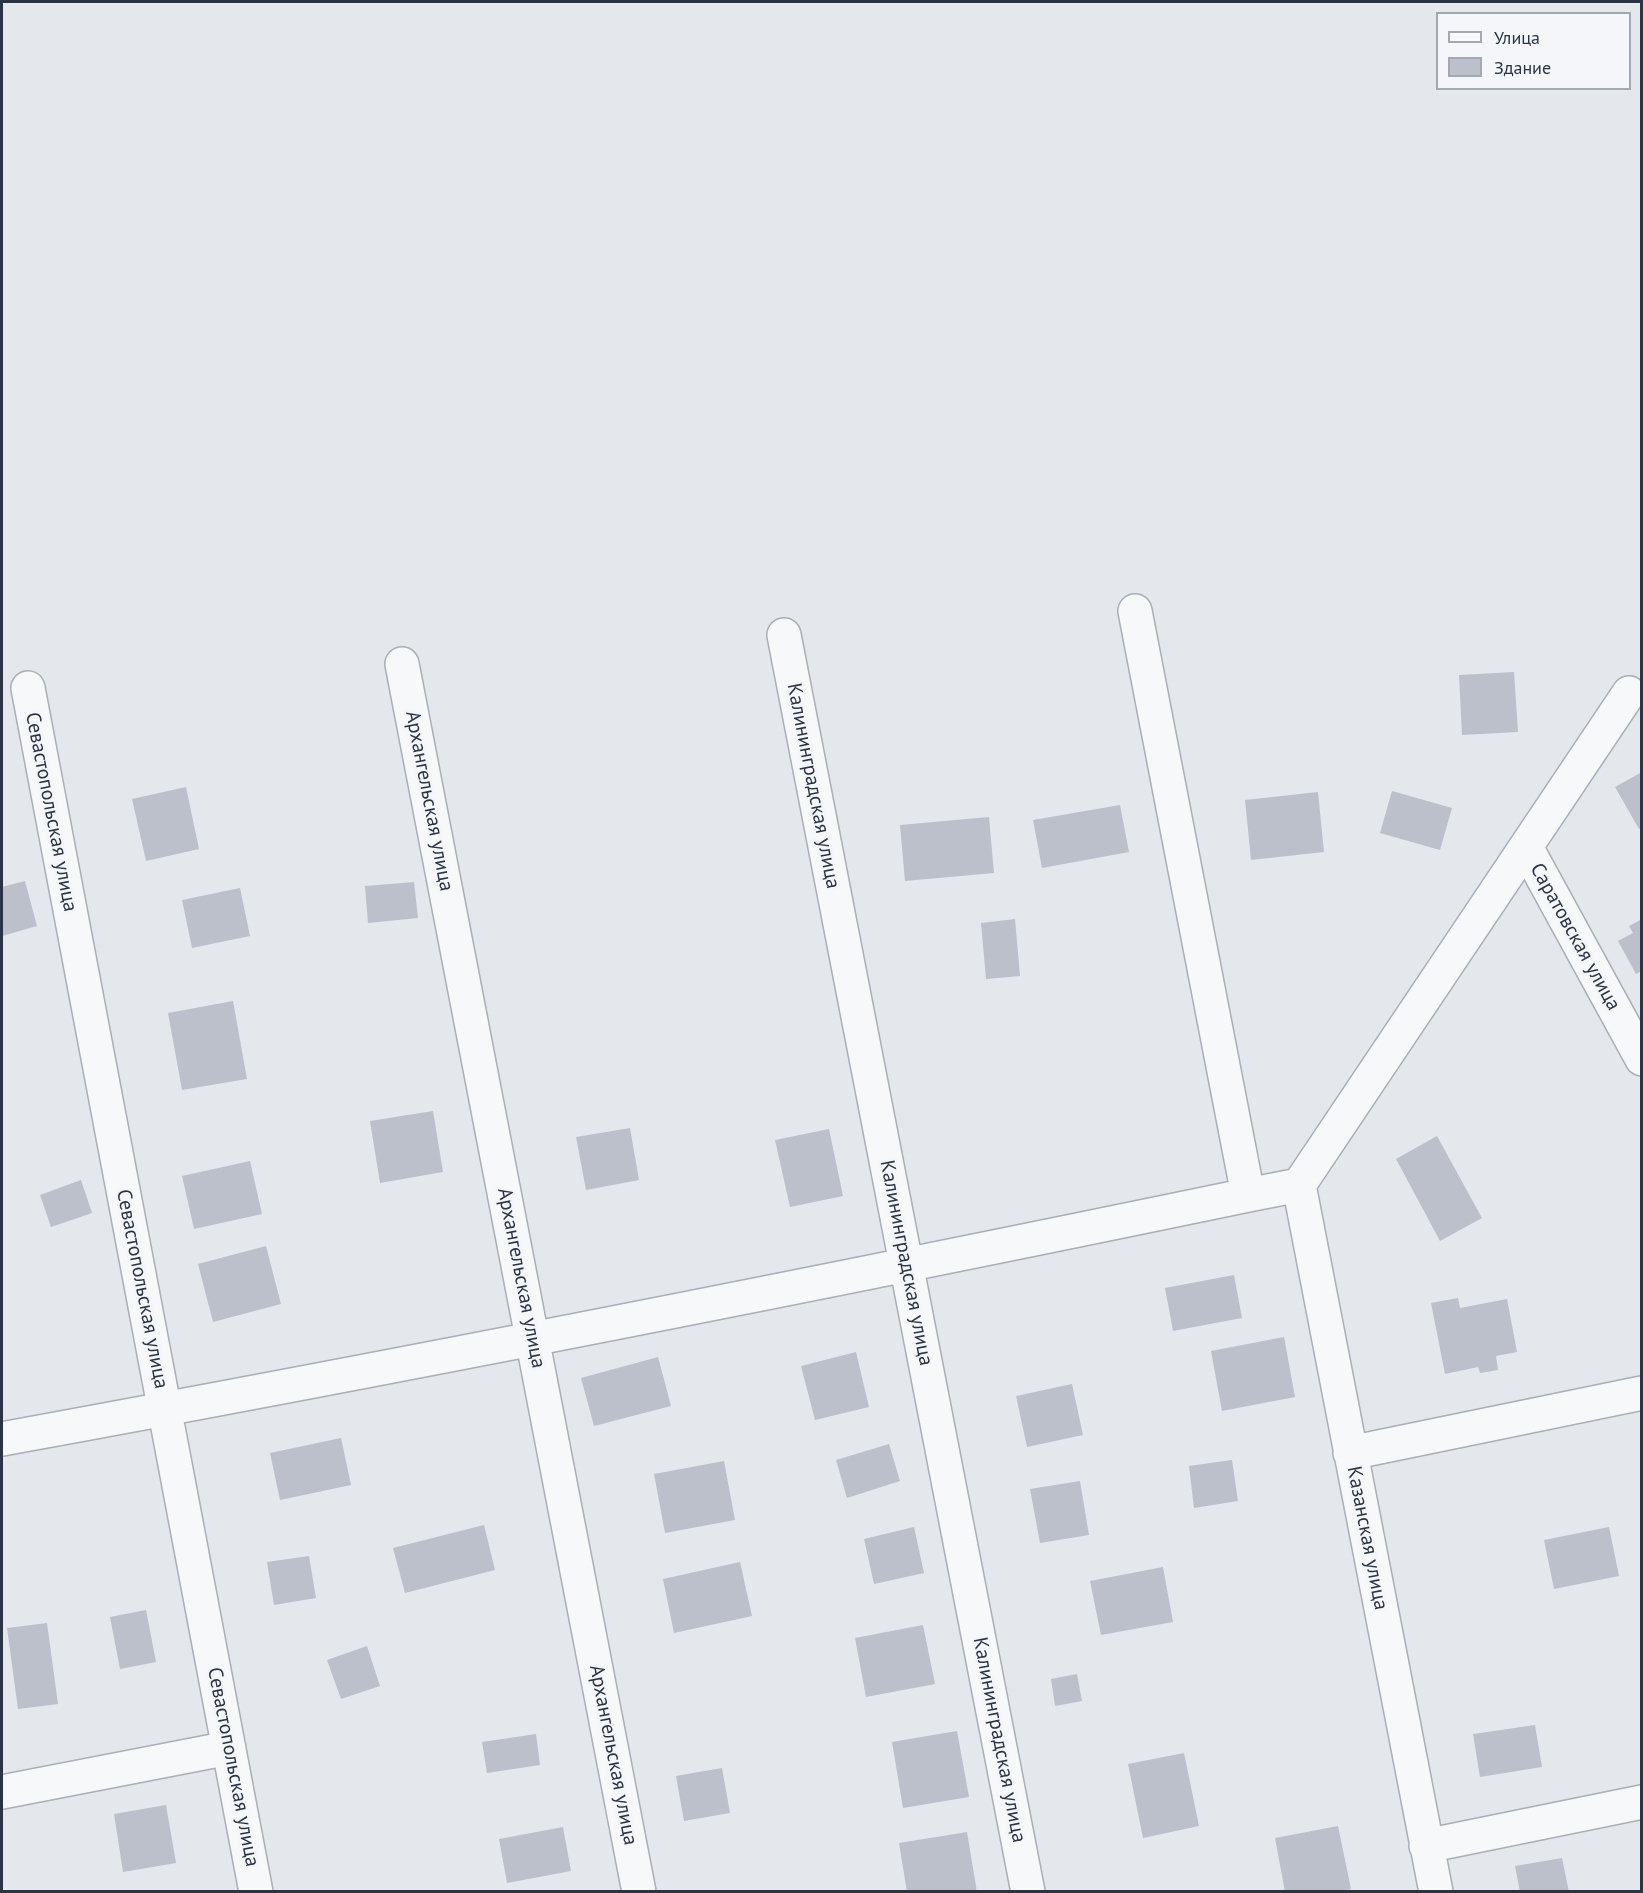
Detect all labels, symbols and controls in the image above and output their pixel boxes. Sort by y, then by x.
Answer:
legend [1436,12,1631,90]
text: Улица [1494,26,1540,49]
text: Здание [1494,56,1551,79]
street label: Калининградская улица [781,681,845,891]
street label: Архангельская улица [400,709,458,893]
street label: Севастопольская улица [20,710,82,914]
street label: Саратовская улица [1525,859,1625,1015]
street label: Калининградская улица [874,1158,938,1368]
street label: Архангельская улица [492,1186,550,1370]
street label: Севастопольская улица [111,1187,173,1391]
street label: Казанская улица [1341,1464,1393,1612]
street label: Калининградская улица [967,1635,1031,1845]
street label: Архангельская улица [584,1663,642,1847]
street label: Севастопольская улица [202,1665,264,1869]

